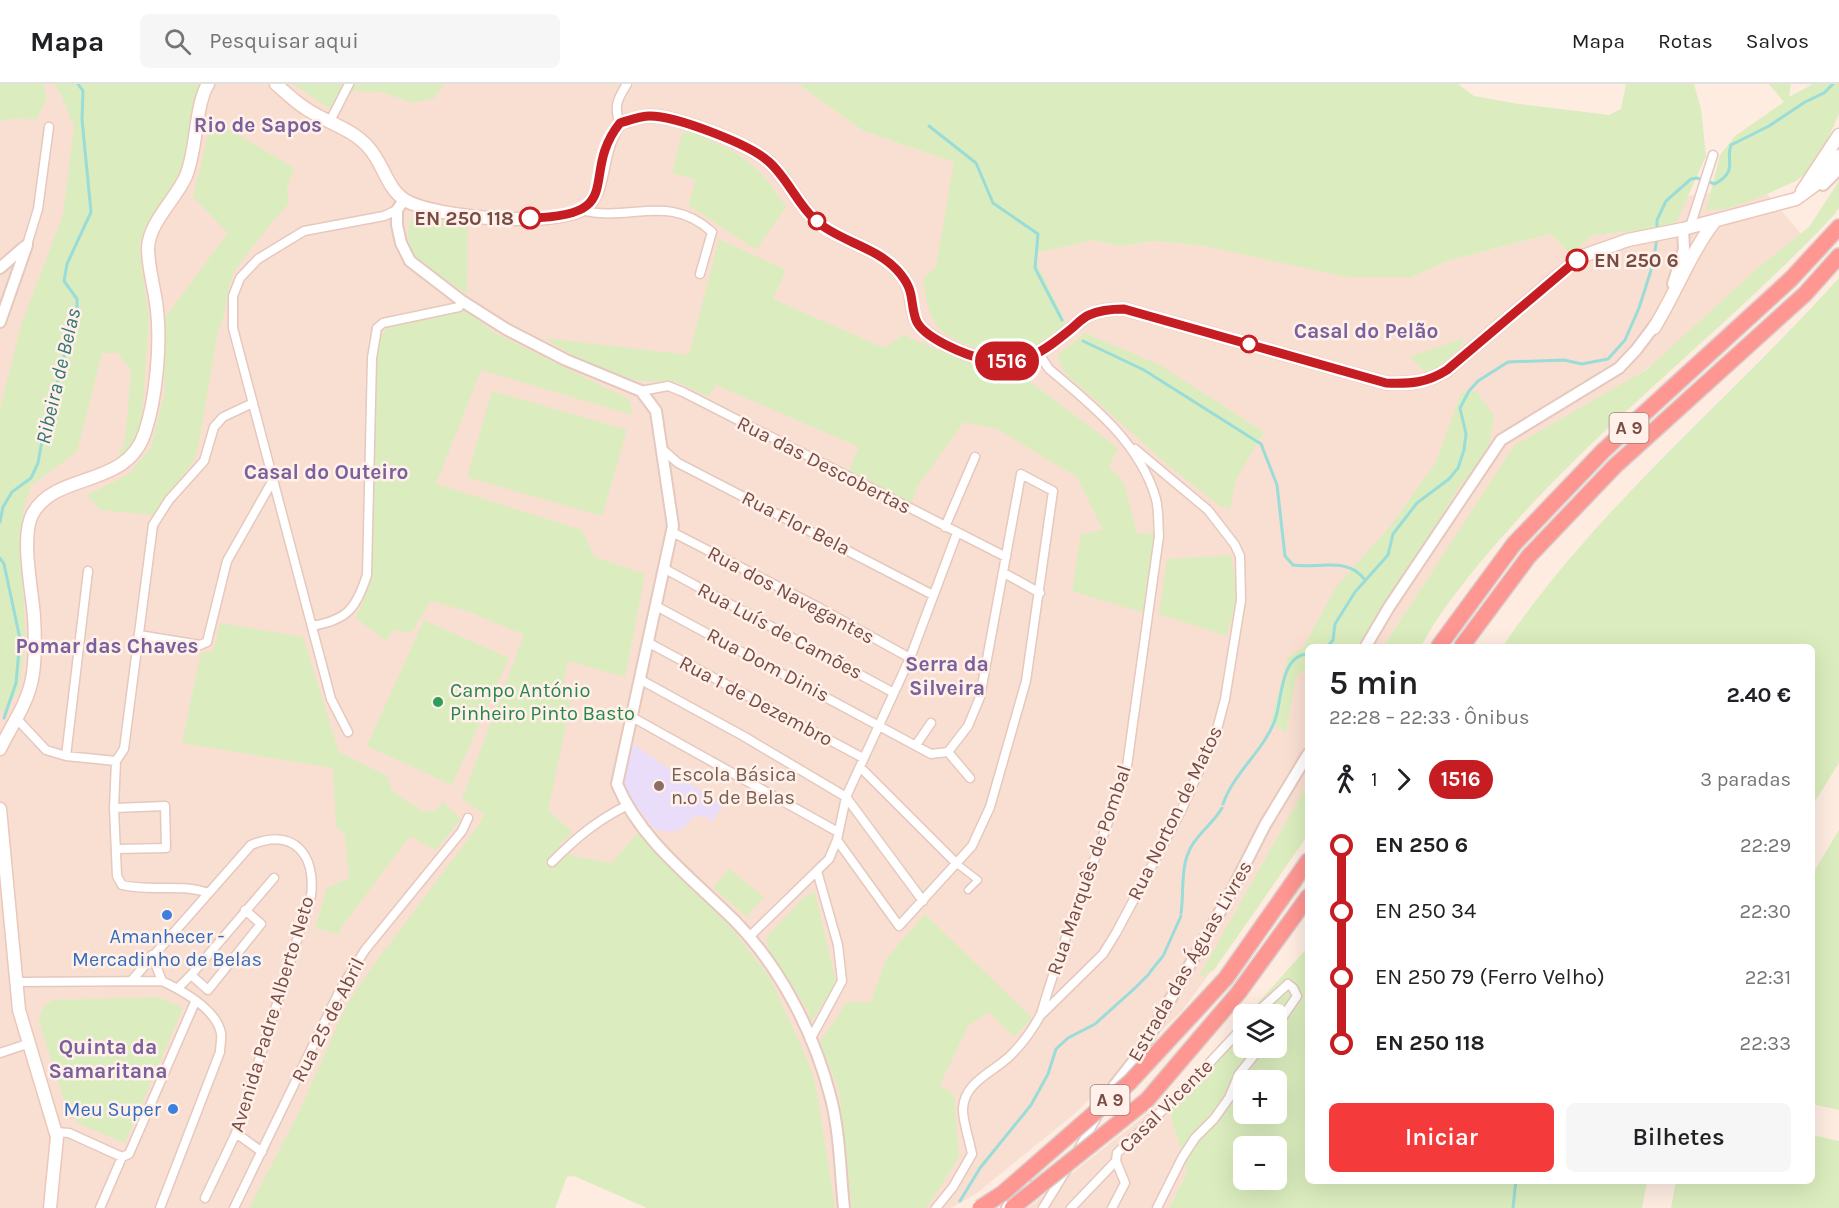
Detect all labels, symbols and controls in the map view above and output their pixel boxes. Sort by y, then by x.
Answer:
search box [140,14,560,68]
text: Mapa [30,25,104,58]
icon: search [161,25,194,58]
text: Pesquisar aqui [209,28,359,54]
text: Mapa [1572,29,1625,53]
text: Rotas [1658,29,1713,53]
text: Salvos [1746,29,1809,53]
district label: Rio de Sapos [194,113,322,137]
place label: EN 250 118 [414,207,514,230]
marker: EN 250 118 [519,207,541,229]
unlabelled marker [808,212,826,230]
marker: EN 250 6 [1566,249,1588,271]
place label: EN 250 6 [1594,249,1679,272]
water label: Ribeira de Belas [31,306,85,446]
district label: Casal do Pelão [1294,319,1438,343]
unlabelled marker [1240,335,1258,353]
line badge: 1516 [965,342,1049,380]
text: 1516 [987,349,1027,373]
street label: Rua das Descobertas [733,411,915,519]
road number: A 9 [1610,413,1648,443]
district label: Casal do Outeiro [244,460,408,484]
street label: Rua Flor Bela [738,486,854,560]
street label: Rua dos Navegantes [704,541,878,649]
street label: Rua Luís de Camões [694,578,866,684]
street label: Rua Dom Dinis [703,623,833,707]
district label: Pomar das Chaves [15,634,199,658]
street label: Rua 1 de Dezembro [675,651,837,751]
district label: Serra da Silveira [905,652,989,700]
text: 5 min [1329,664,1418,702]
place label: Campo António Pinheiro Pinto Basto [450,679,635,725]
text: 2.40 € [1726,682,1791,708]
marker: Campo António Pinheiro Pinto Basto [431,695,445,709]
text: 22:28 – 22:33 · Ônibus [1329,706,1530,729]
street label: Rua Norton de Matos [1123,722,1227,904]
street label: Rua Marquês de Pombal [1042,762,1136,978]
place label: Escola Básica n.º 5 de Belas [671,763,797,809]
icon: walk [1329,763,1362,796]
icon: forward [1387,763,1420,796]
text: 1516 [1441,767,1481,791]
text: 1 [1371,768,1378,791]
text: 3 paradas [1700,768,1791,791]
marker: Escola Básica n.º 5 de Belas [652,779,666,793]
text: EN 250 6 [1375,832,1468,858]
text: 22:29 [1740,834,1791,857]
street label: Estrada das Águas Livres [1122,856,1257,1065]
street label: Avenida Padre Alberto Neto [225,893,319,1135]
text: EN 250 34 [1375,898,1476,924]
text: 22:30 [1740,900,1791,923]
marker: Amanhecer - Mercadinho de Belas [160,908,174,922]
place label: Amanhecer - Mercadinho de Belas [72,925,262,971]
street label: Rua 25 de Abril [287,954,369,1086]
text: EN 250 79 (Ferro Velho) [1375,964,1605,990]
text: 22:31 [1745,966,1791,989]
map controls [1233,1004,1287,1190]
button: layers [1233,1004,1287,1058]
text: EN 250 118 [1375,1030,1485,1056]
text: 22:33 [1740,1032,1791,1055]
district label: Quinta da Samaritana [49,1035,167,1083]
street label: Casal Vicente [1114,1054,1218,1158]
button: + [1233,1070,1287,1124]
road number: A 9 [1090,1085,1130,1115]
place label: Meu Super [64,1098,162,1121]
marker: Meu Super [166,1102,180,1116]
button: Iniciar [1329,1103,1554,1172]
button: Bilhetes [1566,1103,1791,1172]
button: − [1233,1136,1287,1190]

